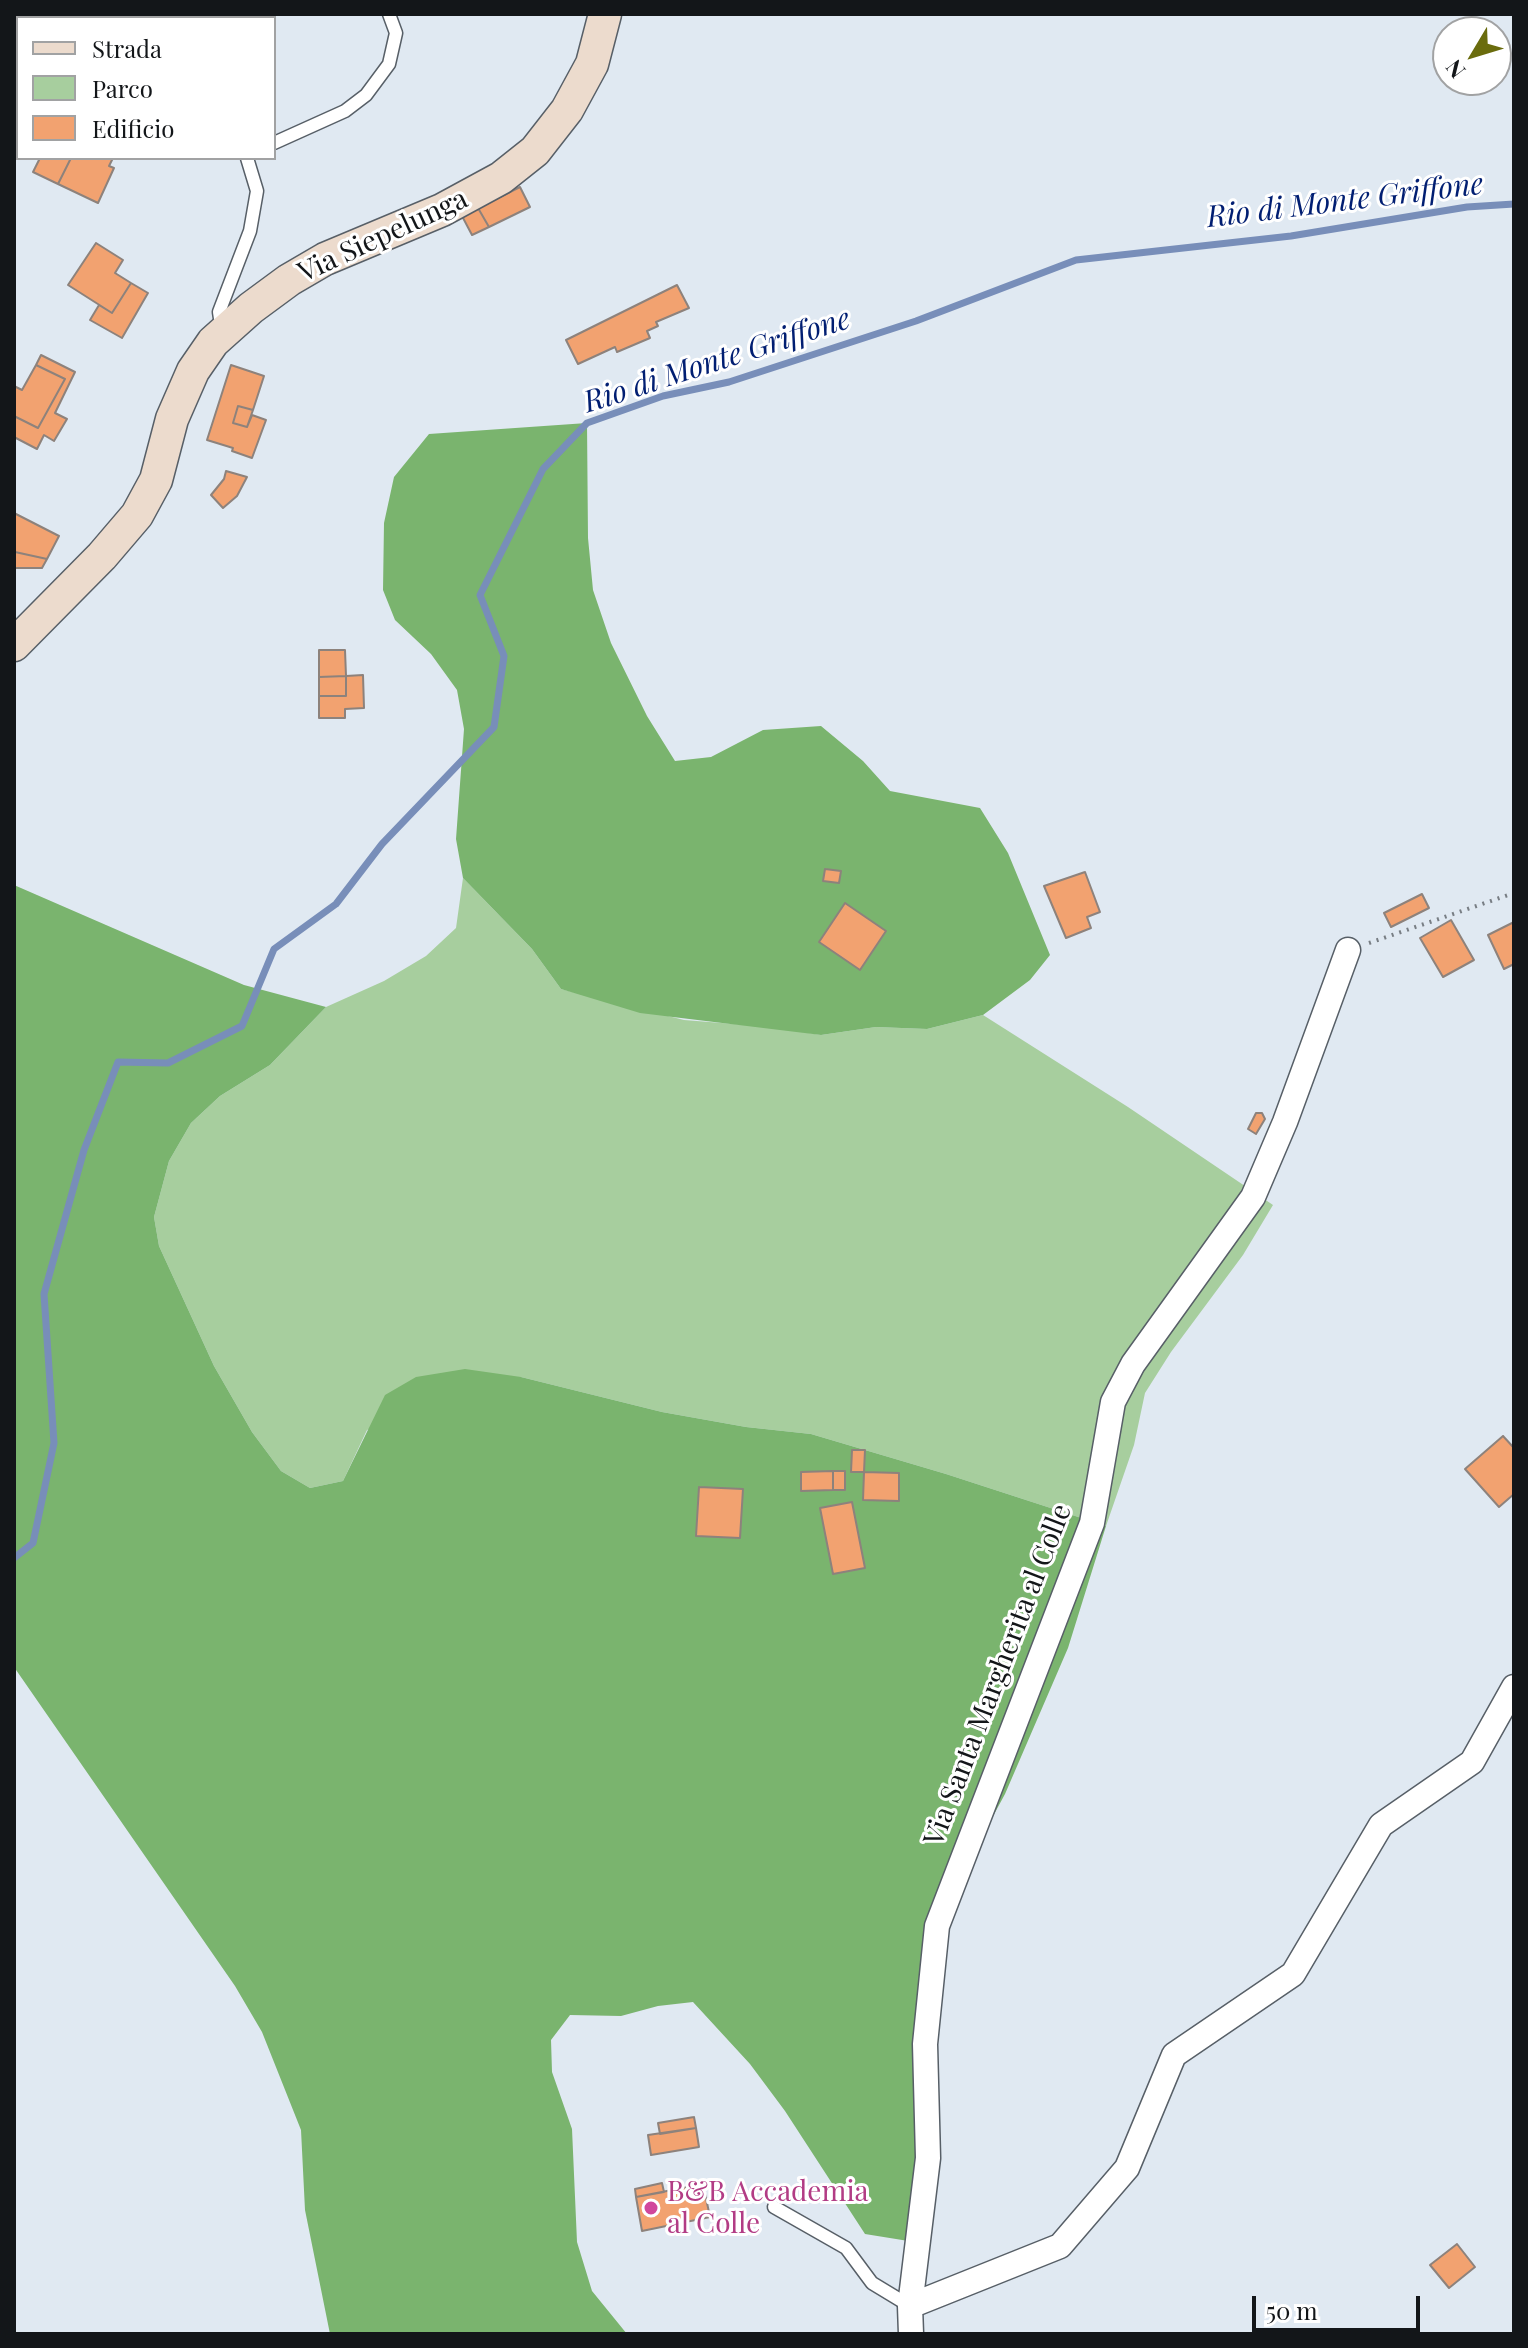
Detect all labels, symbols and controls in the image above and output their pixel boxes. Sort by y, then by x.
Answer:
legend [16,16,276,160]
north arrow [1432,16,1512,96]
text: Strada [92,32,162,64]
text: N [1438,54,1471,85]
text: Parco [92,72,153,104]
text: Edificio [92,112,174,144]
water label: Rio di Monte Griffone [1205,166,1485,236]
street label: Via Siepelunga [293,182,473,290]
water label: Rio di Monte Griffone [579,301,855,421]
street label: Via Santa Margherita al Colle [917,1499,1079,1851]
place label: B&B Accademia al Colle [667,2175,869,2241]
marker: B&B Accademia al Colle [642,2199,660,2217]
scale bar [1256,2280,1424,2330]
text: 50 m [1266,2294,1318,2326]

